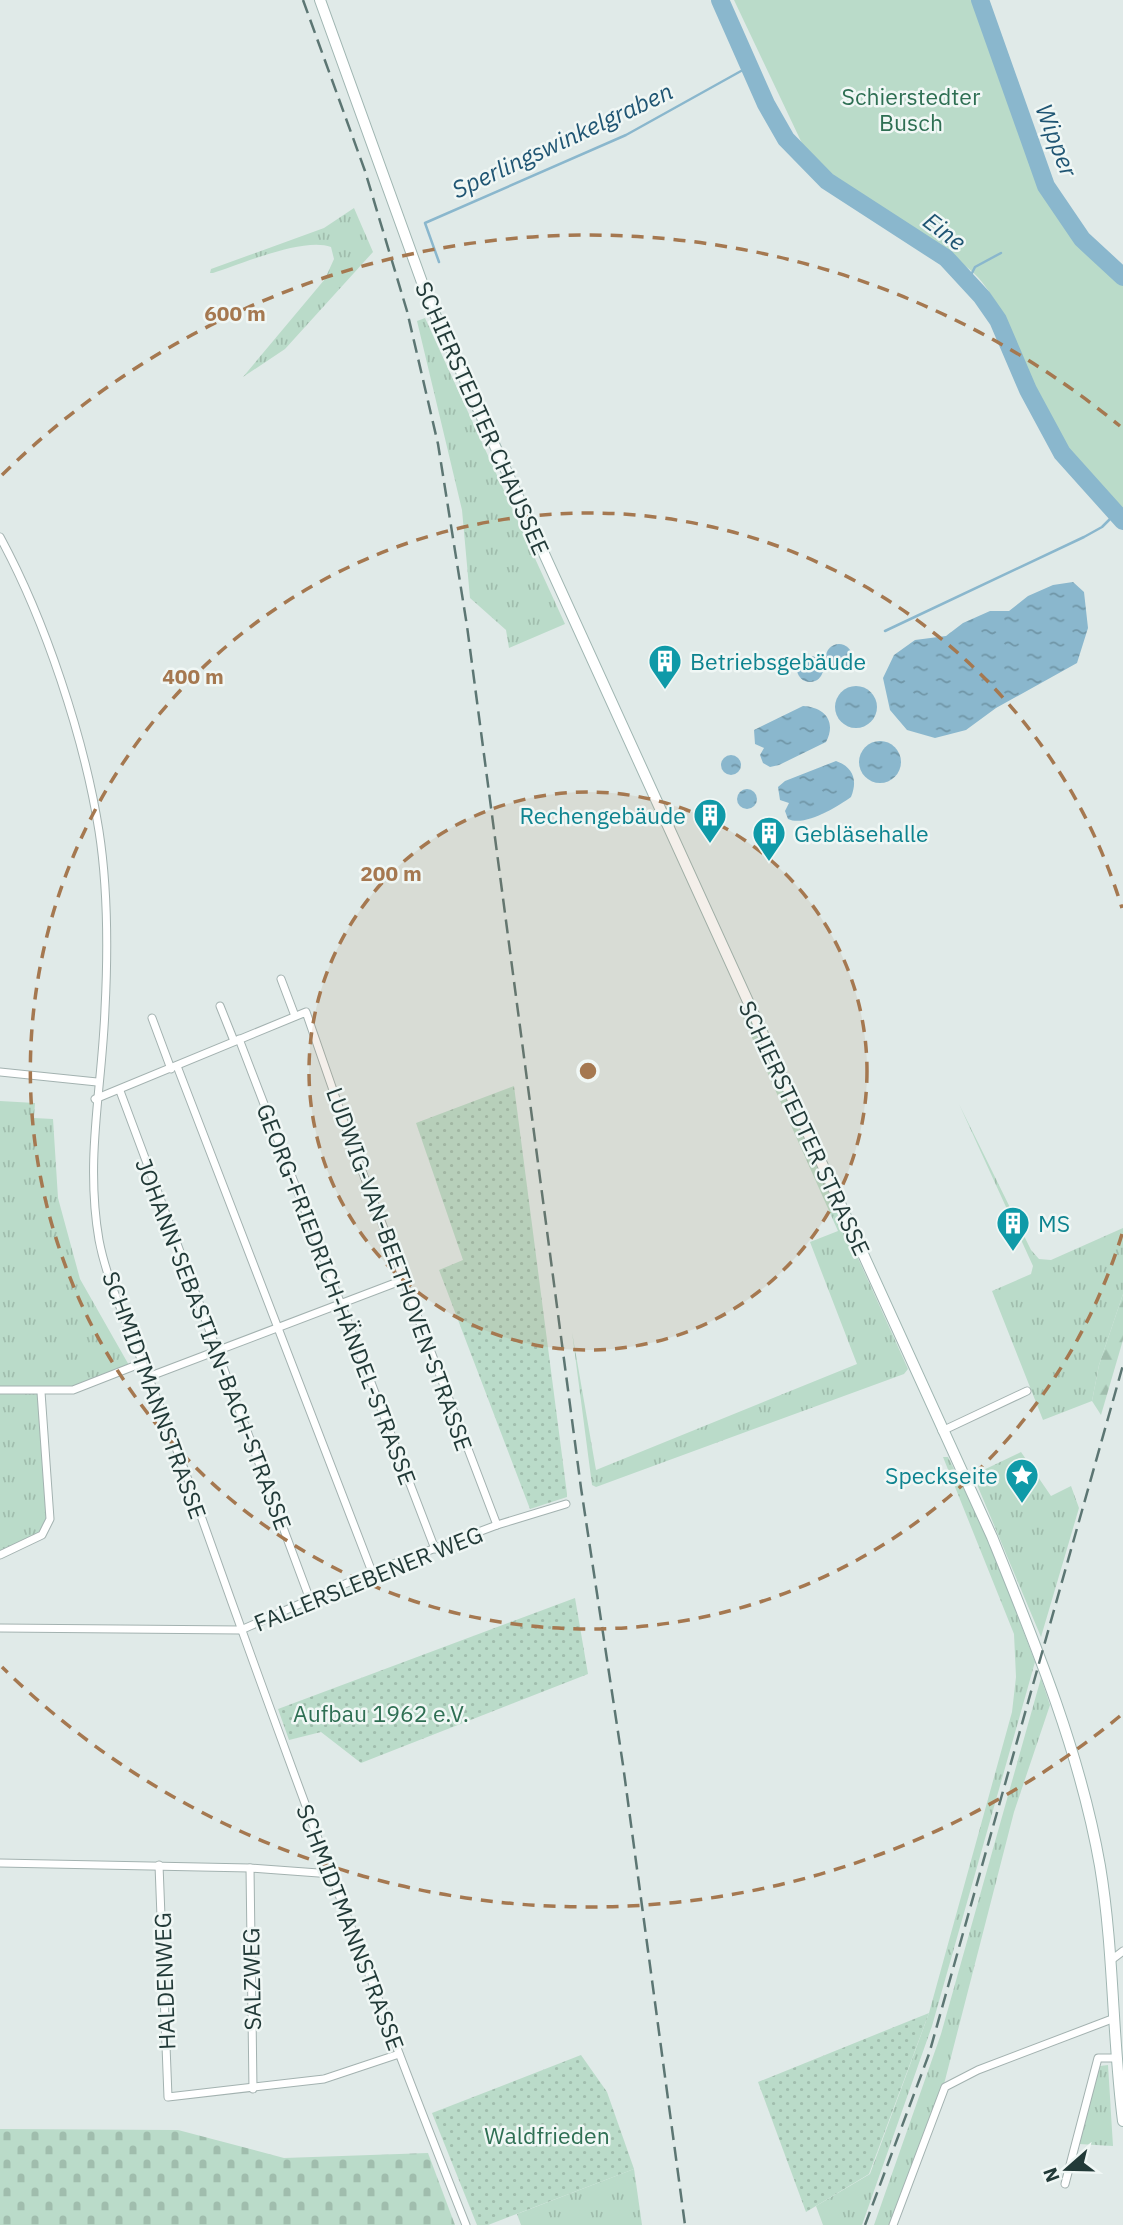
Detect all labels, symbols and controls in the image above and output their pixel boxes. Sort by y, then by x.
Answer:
water label: Sperlingswinkelgraben [446,75,678,205]
park label: Schierstedter Busch [842,81,981,137]
water label: Wipper [1029,99,1086,182]
water label: Eine [917,204,973,258]
street label: SCHIERSTEDTER CHAUSSEE [409,277,557,559]
text: 600 m [204,299,266,327]
building icon: Betriebsgebäude [646,642,684,691]
place label: Betriebsgebäude [690,646,866,676]
text: 400 m [162,662,224,690]
building icon: Rechengebäude [691,796,729,845]
place label: Rechengebäude [519,800,686,830]
building icon: Gebläsehalle [750,814,788,863]
place label: Gebläsehalle [794,818,929,848]
text: 200 m [360,859,422,887]
street label: SCHIERSTEDTER STRASSE [733,996,877,1260]
centre of rings [576,1059,600,1083]
street label: LUDWIG-VAN-BEETHOVEN-STRASSE [320,1083,480,1455]
street label: GEORG-FRIEDRICH-HÄNDEL-STRASSE [250,1099,424,1489]
street label: JOHANN-SEBASTIAN-BACH-STRASSE [129,1154,299,1534]
building icon: MS [994,1204,1032,1253]
place label: MS [1038,1208,1070,1238]
street label: SCHMIDTMANNSTRASSE [96,1267,214,1523]
place icon: Speckseite [1003,1456,1041,1505]
place label: Speckseite [885,1460,998,1490]
street label: FALLERSLEBENER WEG [249,1518,487,1638]
park label: Aufbau 1962 e.V. [293,1698,469,1728]
street label: SCHMIDTMANNSTRASSE [290,1800,412,2054]
street label: HALDENWEG [147,1912,181,2050]
street label: SALZWEG [235,1927,267,2031]
park label: Waldfrieden [484,2120,610,2150]
north arrow [1032,2134,1102,2204]
text: N [1037,2164,1065,2185]

